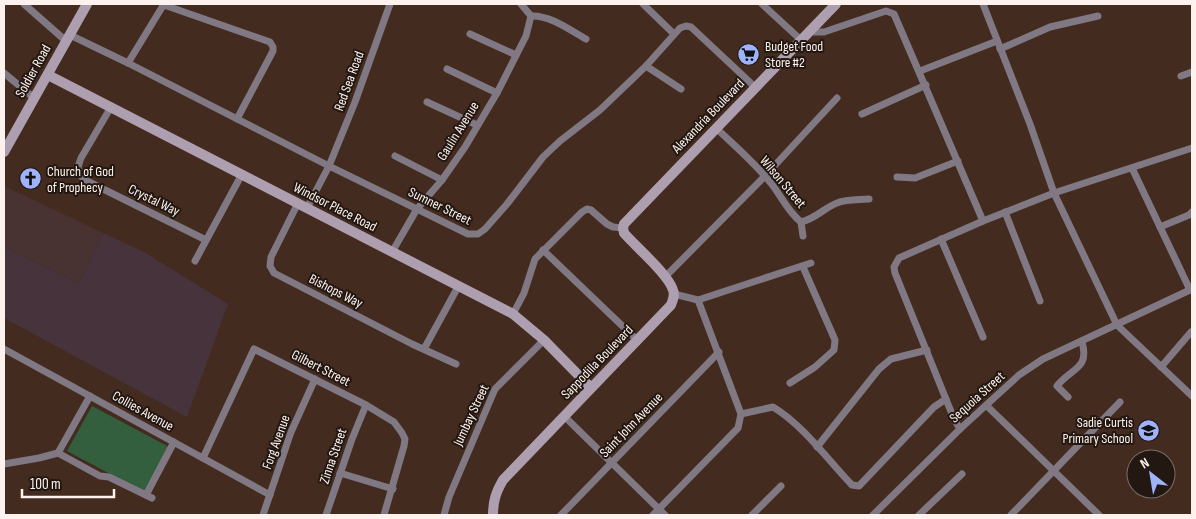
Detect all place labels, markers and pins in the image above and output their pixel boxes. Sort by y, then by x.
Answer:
place label: Budget Food Store #2 [765,38,823,71]
supermarket icon: Budget Food Store #2 [737,42,761,66]
place label: Church of God of Prophecy [47,163,114,196]
church icon: Church of God of Prophecy [19,167,43,191]
place label: Sadie Curtis Primary School [1063,414,1133,447]
school or university icon: Sadie Curtis Primary School [1137,418,1161,442]

